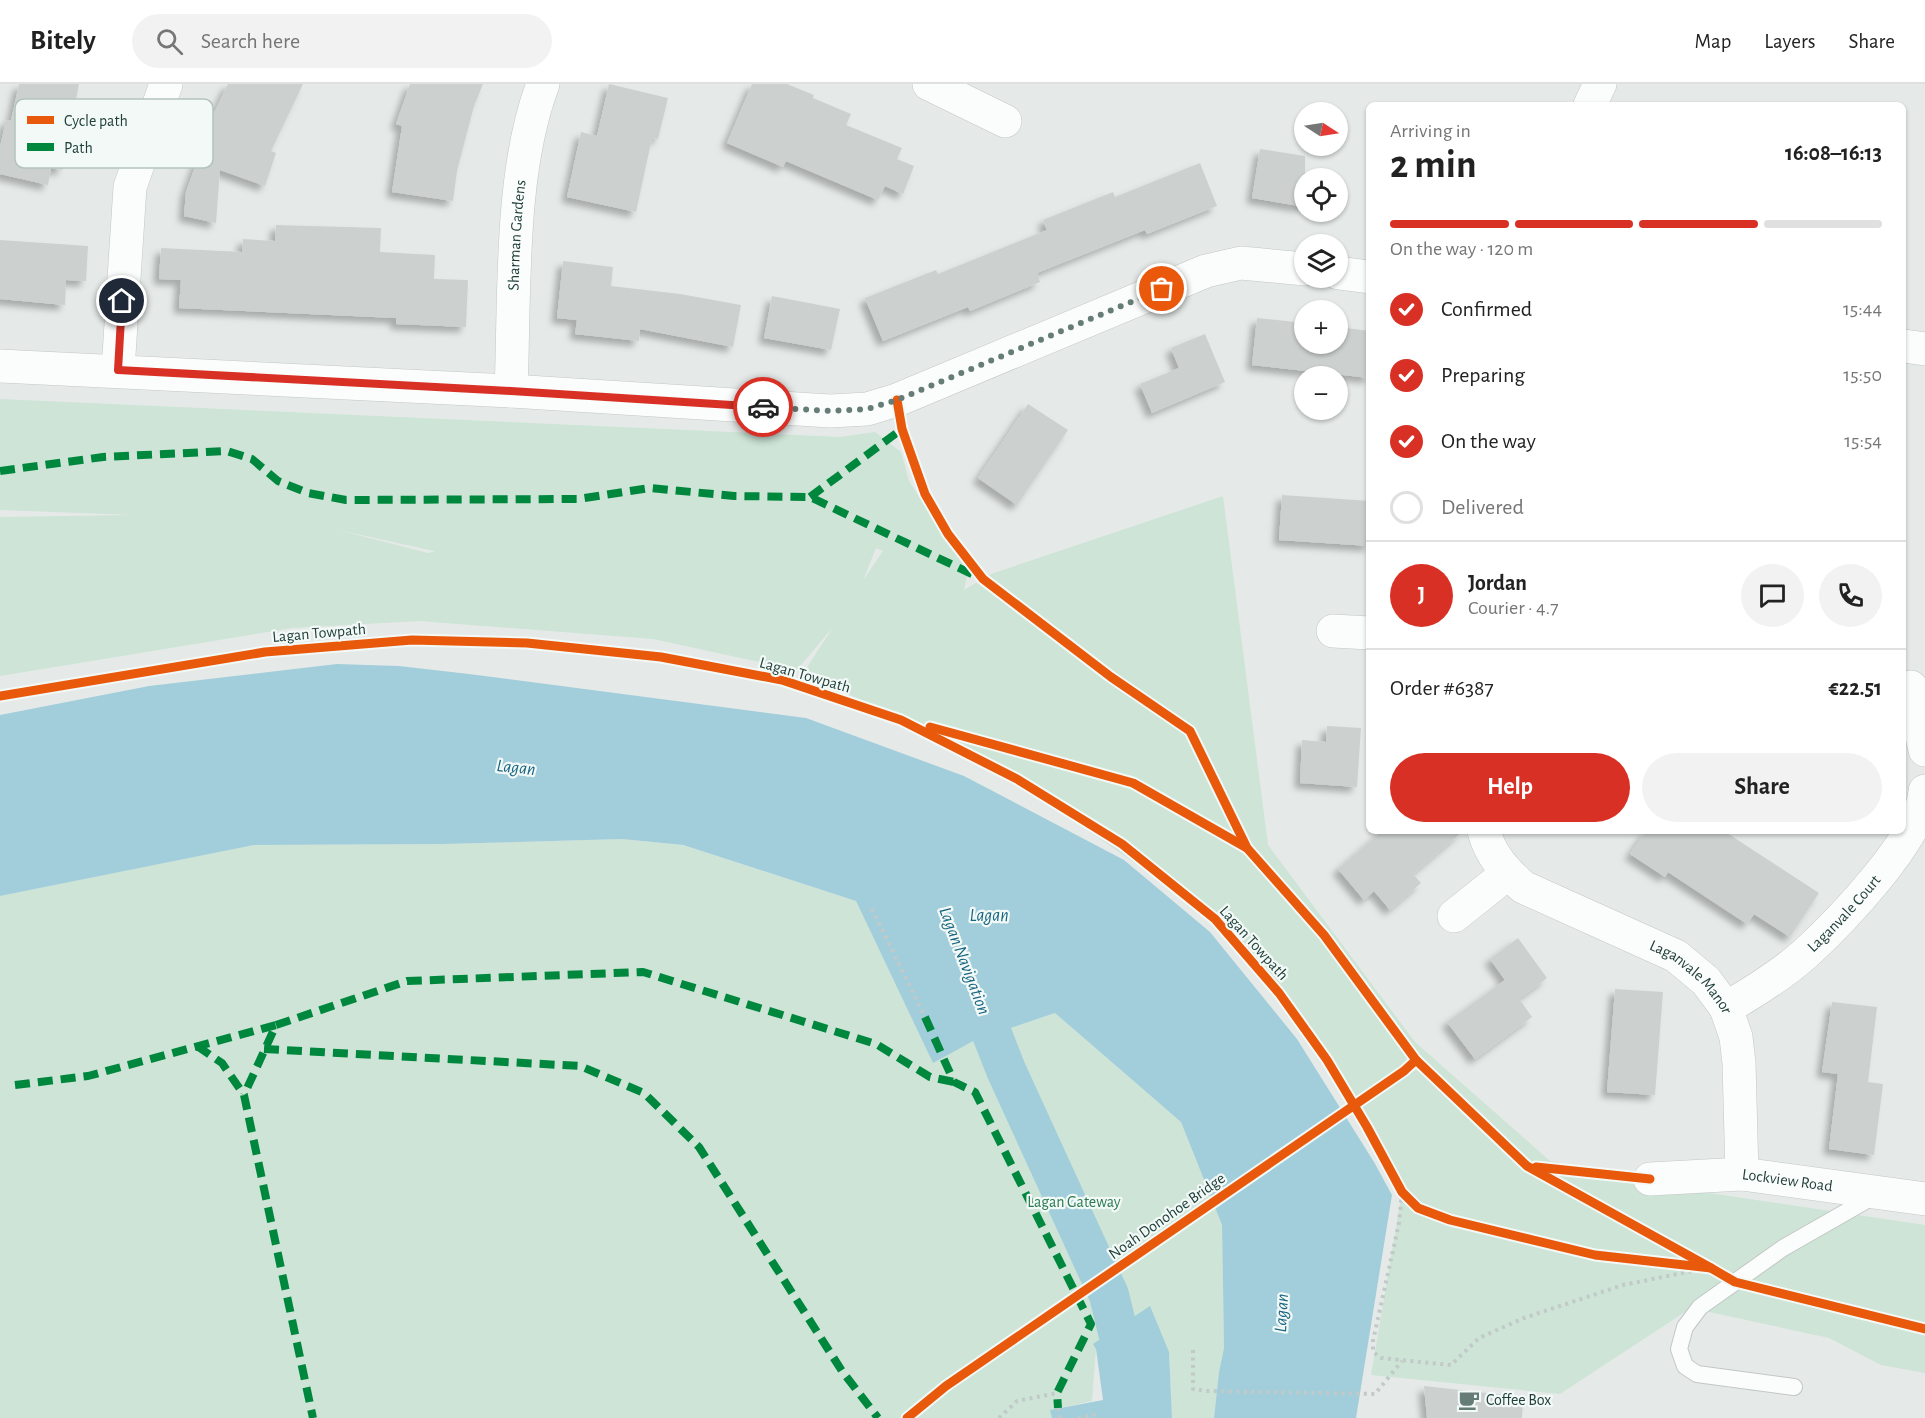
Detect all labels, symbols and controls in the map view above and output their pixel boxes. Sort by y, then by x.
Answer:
search box [132,14,552,68]
icon: search [153,25,186,58]
text: Bitely [30,27,96,55]
text: Search here [201,30,300,52]
text: Map [1695,31,1731,52]
text: Layers [1764,31,1815,52]
text: Share [1848,31,1895,52]
legend [15,99,213,168]
north arrow [1294,102,1348,156]
map controls [1294,102,1348,420]
text: Cycle path [64,113,128,130]
text: Arriving in [1390,121,1471,141]
text: Path [64,140,93,156]
text: 16:08–16:13 [1785,142,1882,164]
text: 2 min [1390,146,1477,185]
button: locate [1294,168,1348,222]
street label: Sharman Gardens [505,179,529,291]
button: layers [1294,234,1348,288]
text: On the way · 120 m [1390,239,1533,259]
pin [1136,263,1187,314]
icon: bag [1145,272,1178,305]
pin [96,275,147,326]
icon: home [105,284,138,317]
icon: check [1390,293,1423,326]
text: Confirmed [1441,298,1532,320]
text: 15:44 [1843,299,1882,319]
button: + [1294,300,1348,354]
icon: check [1390,359,1423,392]
text: Preparing [1441,364,1525,386]
text: 15:50 [1843,365,1882,385]
button: − [1294,366,1348,420]
courier [733,377,793,437]
icon: car [747,391,780,424]
icon: check [1390,425,1423,458]
text: On the way [1441,430,1536,452]
text: 15:54 [1844,431,1882,451]
text: Delivered [1441,496,1524,518]
button: chat [1741,564,1804,627]
button: phone [1819,564,1882,627]
text: Jordan [1468,572,1527,594]
text: J [1418,584,1425,606]
text: Courier · 4.7 [1468,598,1559,618]
street label: Lagan Towpath [272,621,366,645]
street label: Lagan Towpath [758,654,852,696]
text: Order #6387 [1390,677,1494,699]
text: €22.51 [1829,677,1882,699]
button: Help [1390,753,1630,822]
button: Share [1642,753,1882,822]
water label: Lagan [496,757,536,779]
street label: Laganvale Court [1804,872,1884,955]
street label: Lagan Towpath [1217,903,1291,983]
water label: Lagan Navigation [935,905,993,1017]
water label: Lagan [969,907,1009,925]
street label: Laganvale Manor [1647,937,1735,1016]
street label: Lockview Road [1741,1166,1834,1194]
street label: Noah Donohoe Bridge [1106,1170,1228,1262]
park label: Lagan Gateway [1027,1194,1121,1211]
water label: Lagan [1272,1293,1292,1333]
cafe icon: Coffee Box [1457,1388,1481,1412]
place label: Coffee Box [1486,1392,1551,1408]

